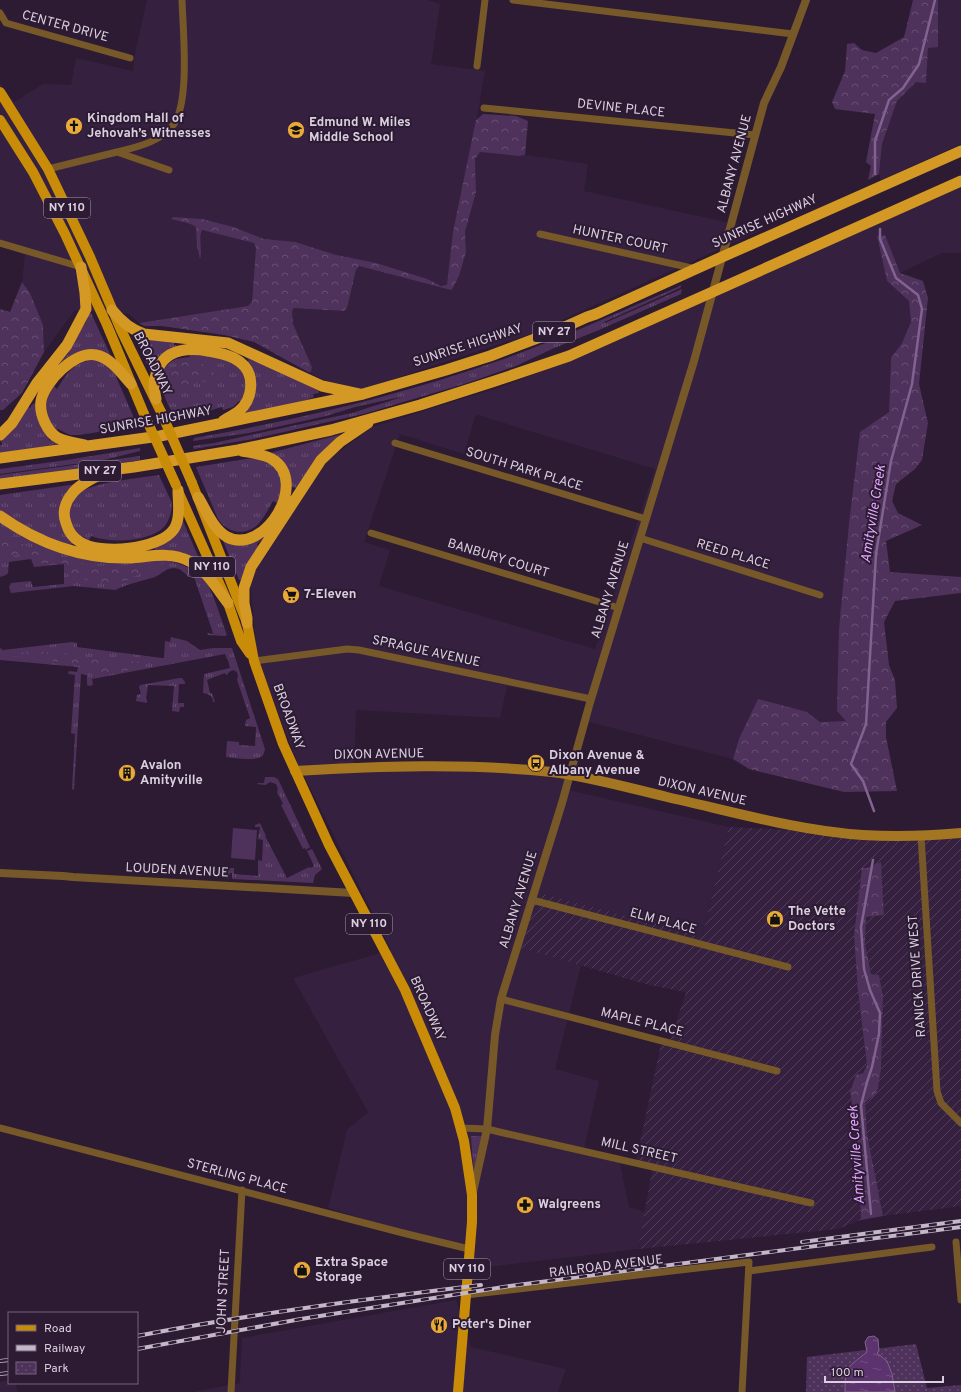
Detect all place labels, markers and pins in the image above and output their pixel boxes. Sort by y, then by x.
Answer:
place label: Kingdom Hall of Jehovah’s Witnesses [87,111,211,142]
place label: Edmund W. Miles Middle School [309,115,411,146]
church icon: Kingdom Hall of Jehovah’s Witnesses [64,116,84,136]
school or university icon: Edmund W. Miles Middle School [286,120,306,140]
supermarket icon: 7-Eleven [281,585,301,605]
place label: 7-Eleven [304,587,357,603]
place label: Dixon Avenue & Albany Avenue [549,748,645,779]
bus stop icon: Dixon Avenue & Albany Avenue [526,753,546,773]
place label: Avalon Amityville [140,758,203,789]
building icon: Avalon Amityville [117,763,137,783]
place label: The Vette Doctors [788,904,846,935]
shop icon: The Vette Doctors [765,909,785,929]
pharmacy icon: Walgreens [515,1195,535,1215]
place label: Walgreens [538,1197,601,1213]
place label: Extra Space Storage [315,1255,388,1286]
shop icon: Extra Space Storage [292,1260,312,1280]
restaurant icon: Peter's Diner [429,1315,449,1335]
place label: Peter's Diner [452,1317,532,1333]

